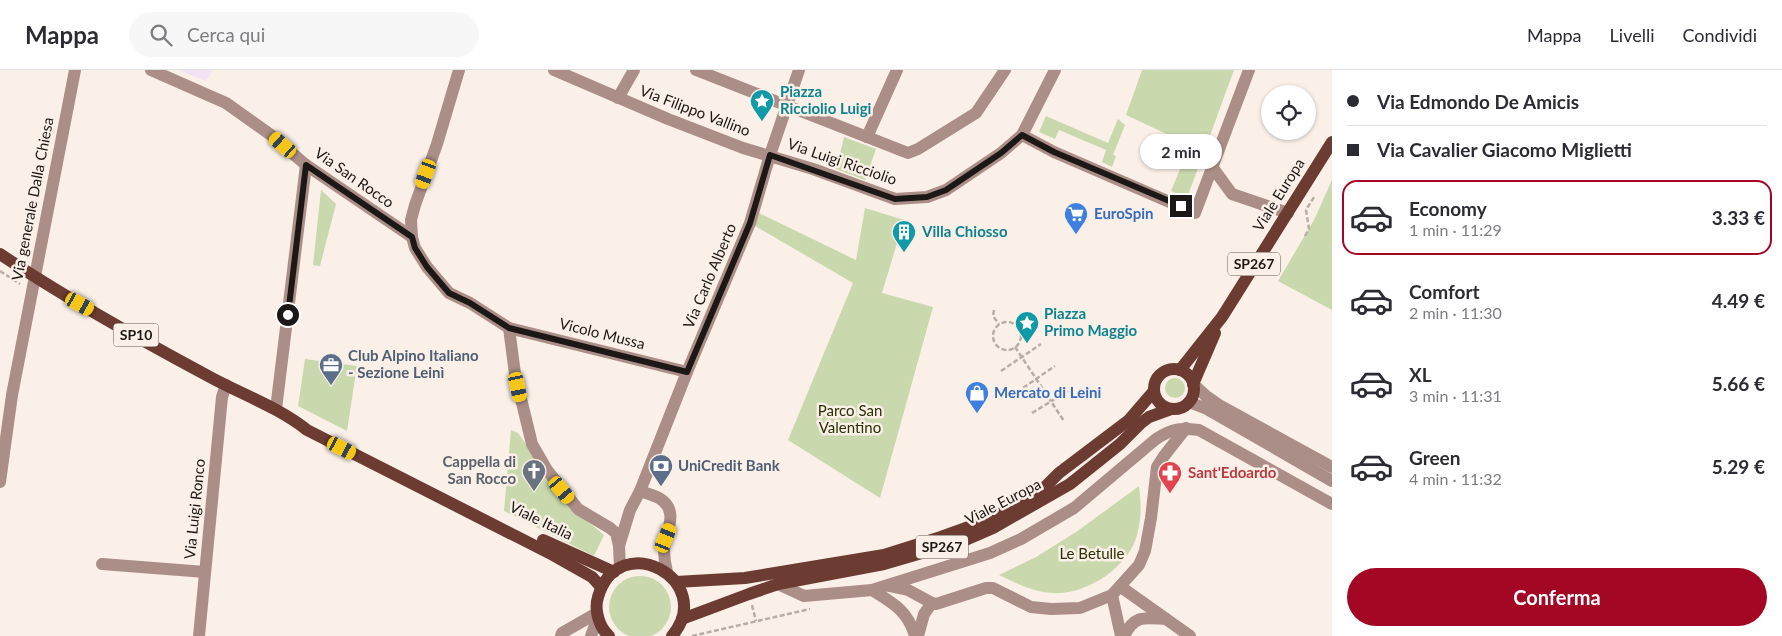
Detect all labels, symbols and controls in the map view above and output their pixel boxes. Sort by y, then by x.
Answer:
search box [129,12,479,57]
text: Mappa [25,20,99,49]
icon: search [147,21,175,49]
text: Cerca qui [187,23,265,46]
text: Mappa [1527,24,1582,46]
text: Livelli [1610,24,1654,46]
text: Condividi [1682,24,1757,46]
street label: Via Filippo Vallino [638,81,753,139]
place label: Piazza Ricciolio Luigi [780,82,872,117]
map controls [1261,85,1316,140]
button: locate [1261,85,1316,140]
place icon: Piazza Ricciolio Luigi [749,88,775,122]
text: Via Edmondo De Amicis [1377,90,1579,113]
street label: Via generale Dalla Chiesa [7,116,57,282]
car [266,129,299,161]
street label: Via Luigi Ricciolio [785,134,899,188]
callout: 2 min [1140,134,1222,168]
text: Via Cavalier Giacomo Miglietti [1377,138,1632,161]
text: 2 min [1161,142,1201,161]
street label: Via San Rocco [311,143,398,211]
street label: Viale Europa [1249,155,1308,234]
car [413,157,438,191]
route end [1170,195,1192,217]
icon: car [1349,195,1394,240]
text: Economy [1409,197,1487,220]
supermarket icon: EuroSpin [1063,201,1089,235]
place label: EuroSpin [1094,204,1154,222]
text: 3.33 € [1712,206,1765,229]
building icon: Villa Chiosso [891,219,917,253]
street label: Via Carlo Alberto [679,220,739,331]
text: 1 min · 11:29 [1409,220,1502,239]
place label: Villa Chiosso [921,222,1008,240]
road number: SP267 [1228,252,1280,275]
icon: car [1349,278,1394,323]
text: Comfort [1409,280,1480,303]
text: 4.49 € [1712,289,1765,312]
car [63,290,96,318]
text: 2 min · 11:30 [1409,303,1502,322]
route start [277,304,299,326]
place label: Piazza Primo Maggio [1044,304,1138,339]
place icon: Piazza Primo Maggio [1014,310,1040,344]
street label: Vicolo Mussa [557,314,647,352]
road number: SP10 [114,324,158,346]
place label: Club Alpino Italiano - Sezione Leinì [348,346,479,381]
office icon: Club Alpino Italiano - Sezione Leinì [318,352,344,386]
icon: car [1349,361,1394,406]
text: XL [1409,363,1432,386]
car [507,371,528,403]
text: 5.66 € [1712,372,1765,395]
shop icon: Mercato di Leini [964,380,990,414]
place label: Mercato di Leini [994,383,1101,401]
text: 3 min · 11:31 [1409,386,1502,405]
park label: Parco San Valentino [818,401,882,436]
car [325,435,358,461]
icon: car [1349,444,1394,489]
text: Green [1409,446,1460,469]
place label: Cappella di San Rocco [442,452,516,487]
bank icon: UniCredit Bank [648,453,674,487]
text: 5.29 € [1712,455,1765,478]
place label: UniCredit Bank [678,456,781,474]
street label: Via Luigi Ronco [180,458,208,560]
church icon: Cappella di San Rocco [521,458,547,492]
pharmacy icon: Sant'Edoardo [1157,460,1183,494]
place label: Sant'Edoardo [1188,463,1277,481]
text: 4 min · 11:32 [1409,469,1502,488]
car [546,474,577,506]
street label: Viale Europa [962,474,1043,528]
street label: Viale Italia [507,497,576,543]
car [653,521,678,555]
road number: SP267 [916,536,968,558]
park label: Le Betulle [1059,544,1125,562]
button: Conferma [1347,568,1767,626]

